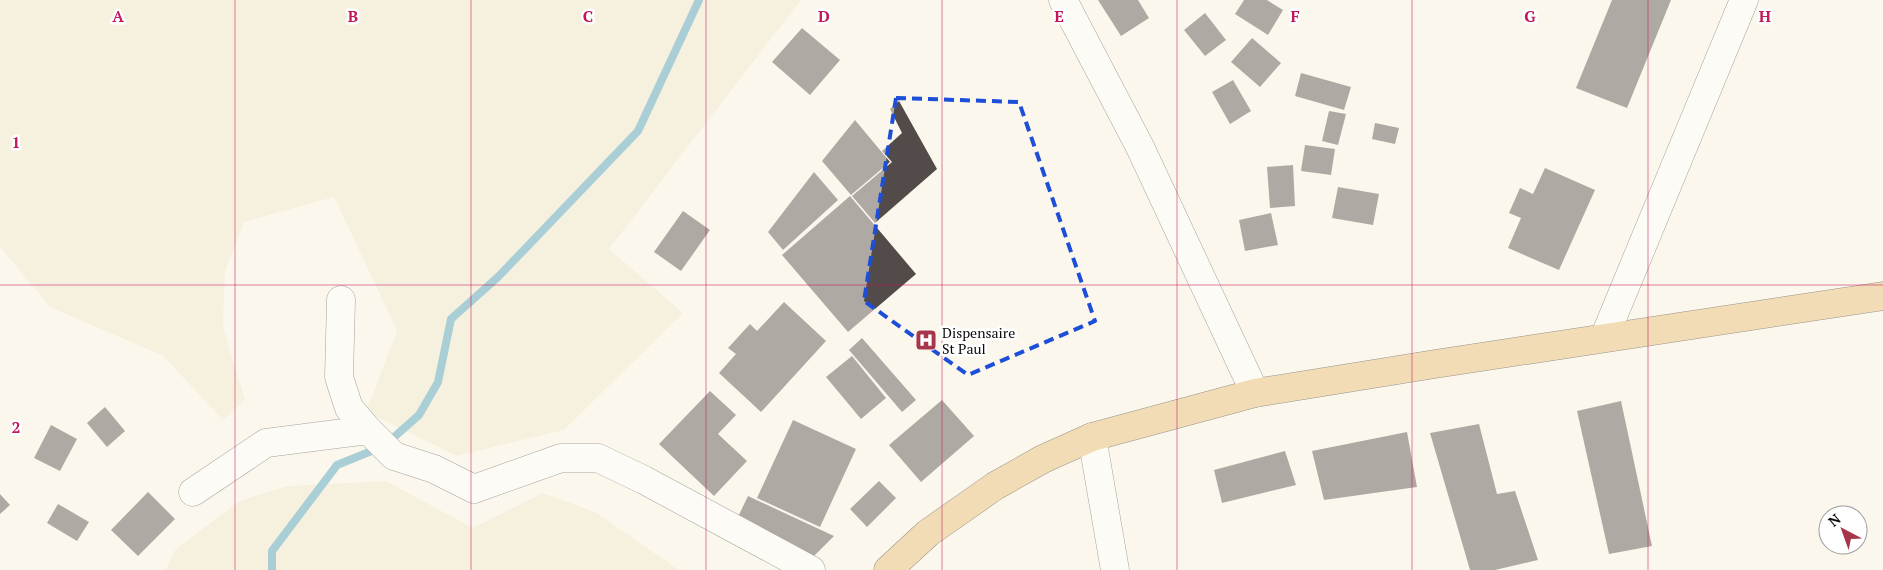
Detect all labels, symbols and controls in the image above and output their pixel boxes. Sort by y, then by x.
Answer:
text: A [112,5,124,27]
text: B [348,5,358,27]
text: C [583,5,593,27]
text: D [818,5,830,27]
text: E [1054,5,1064,27]
text: F [1290,5,1300,27]
text: G [1524,5,1536,27]
text: H [1759,5,1771,27]
text: 1 [11,131,21,153]
place label: Dispensaire St Paul [942,323,1015,358]
hospital icon: Dispensaire St Paul [914,328,938,352]
text: 2 [11,416,21,438]
north arrow [1818,505,1868,555]
text: N [1824,509,1845,530]

